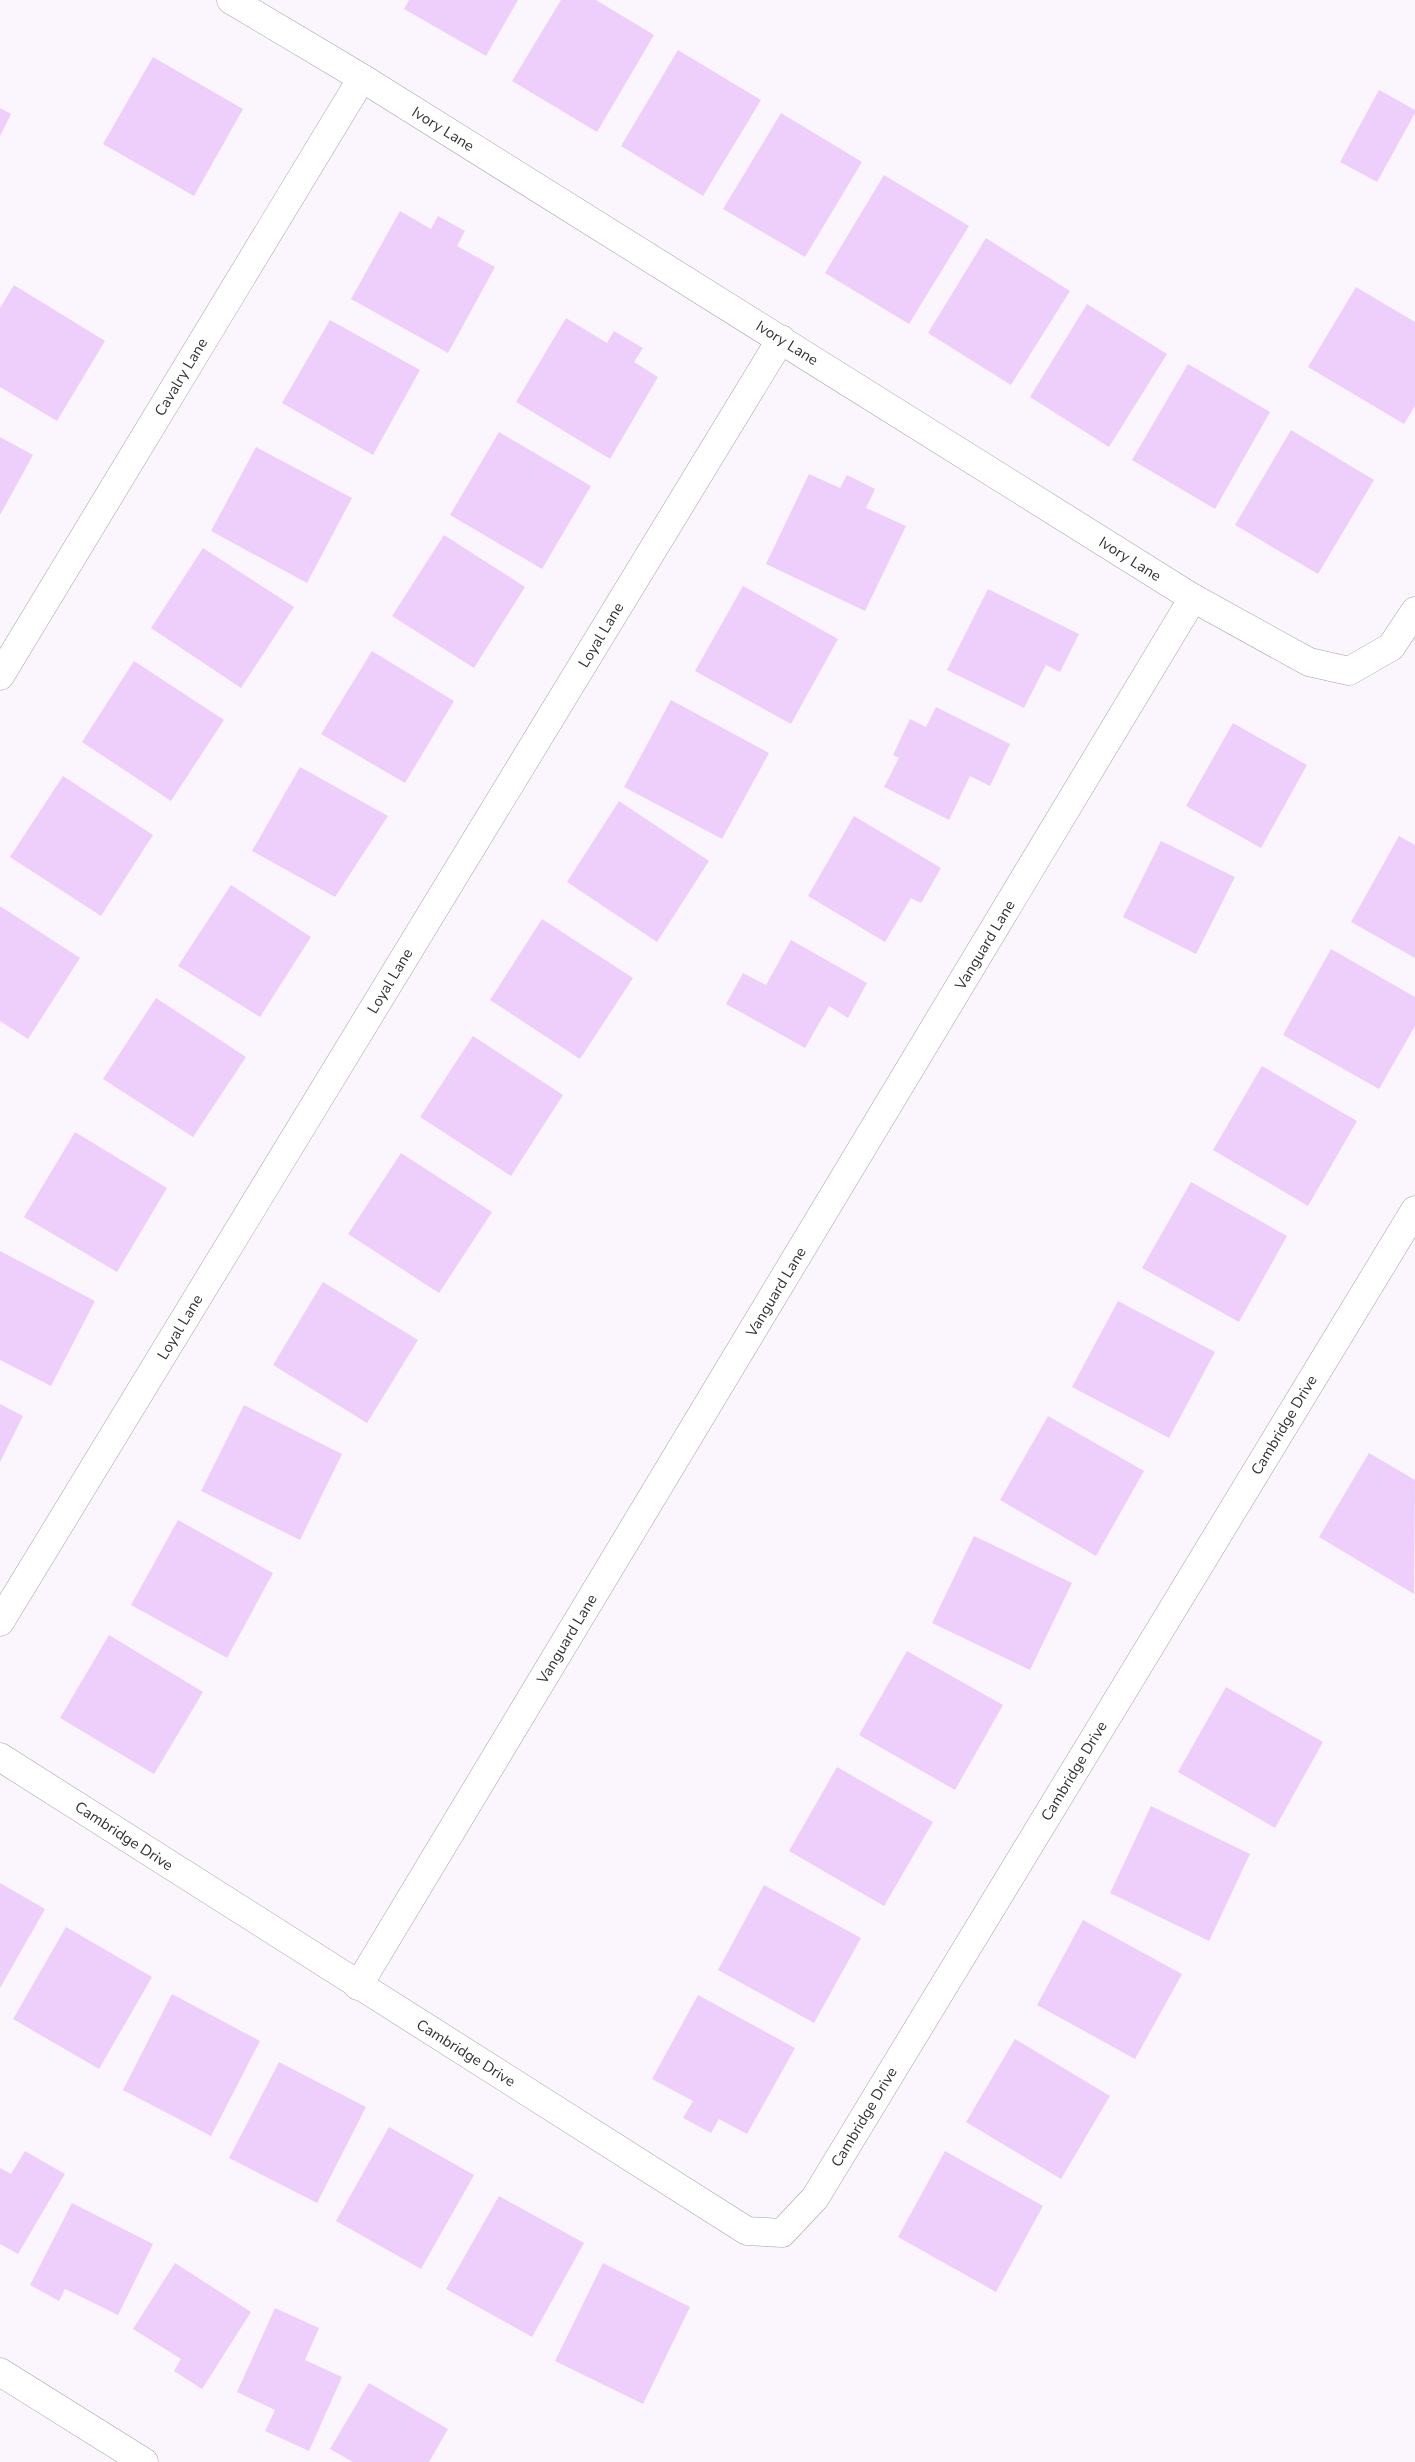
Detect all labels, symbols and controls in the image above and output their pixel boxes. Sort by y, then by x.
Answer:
street label: Ivory Lane [408,102,478,156]
street label: Ivory Lane [752,316,822,370]
street label: Cavalry Lane [150,334,212,420]
street label: Ivory Lane [1095,532,1165,586]
street label: Loyal Lane [574,599,628,671]
street label: Vanguard Lane [950,896,1020,995]
street label: Loyal Lane [363,945,417,1017]
street label: Vanguard Lane [741,1243,811,1342]
street label: Loyal Lane [153,1291,207,1363]
street label: Cambridge Drive [1246,1371,1322,1479]
street label: Vanguard Lane [532,1590,602,1689]
street label: Cambridge Drive [1036,1717,1112,1825]
street label: Cambridge Drive [71,1797,177,1875]
street label: Cambridge Drive [413,2015,519,2091]
street label: Cambridge Drive [826,2063,902,2171]

